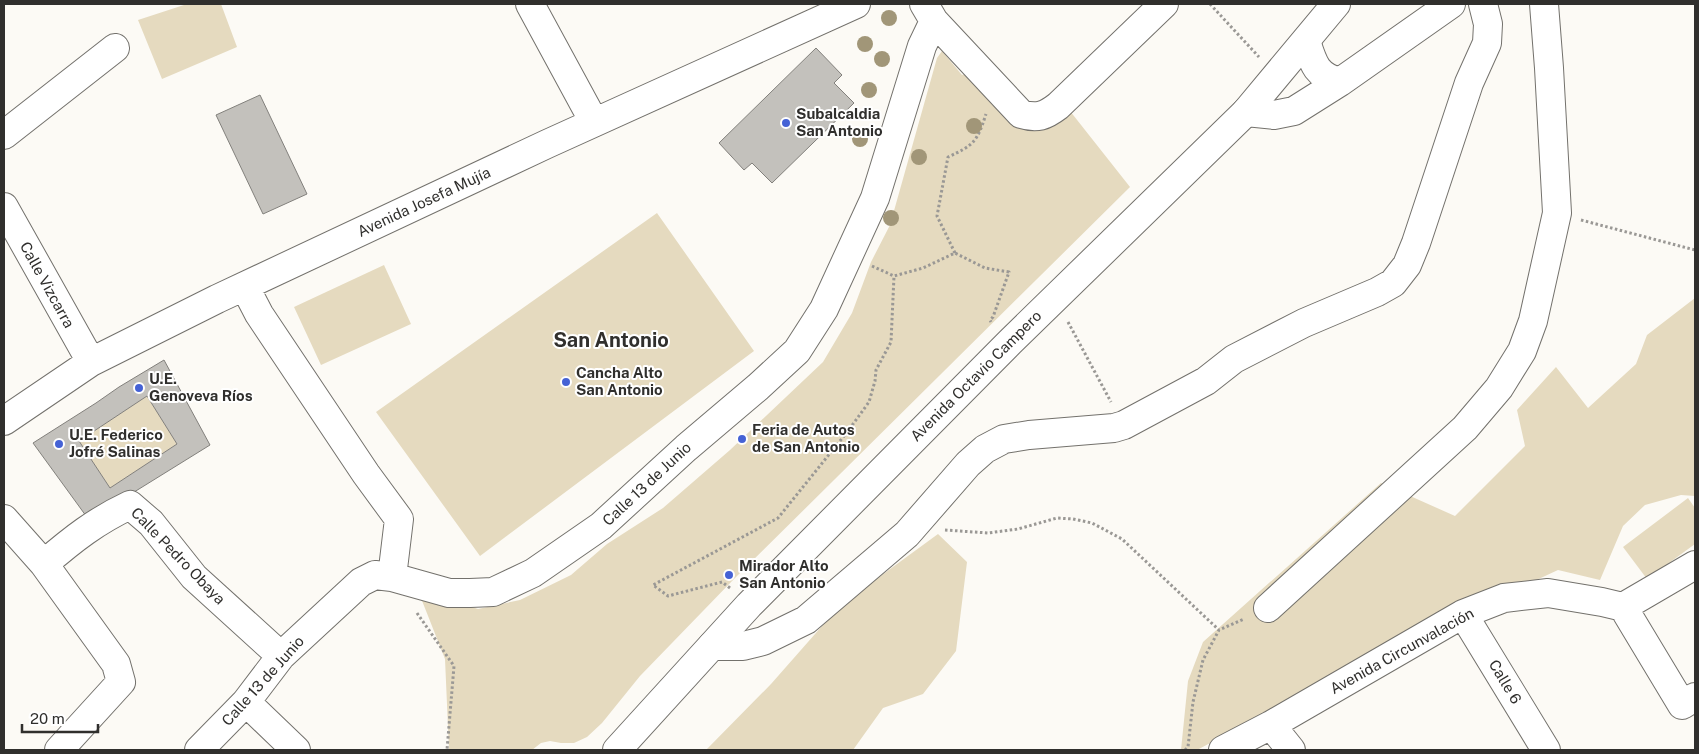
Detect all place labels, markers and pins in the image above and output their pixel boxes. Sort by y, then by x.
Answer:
place label: Subalcaldia San Antonio [796,105,883,139]
marker: Subalcaldia San Antonio [780,117,792,129]
place label: Cancha Alto San Antonio [576,364,663,398]
place label: U.E. Genoveva Ríos [149,370,253,404]
marker: Cancha Alto San Antonio [560,376,572,388]
marker: U.E. Genoveva Ríos [133,382,145,394]
place label: Feria de Autos de San Antonio [752,421,860,455]
place label: U.E. Federico Jofré Salinas [69,426,163,460]
marker: Feria de Autos de San Antonio [736,433,748,445]
marker: U.E. Federico Jofré Salinas [53,438,65,450]
place label: Mirador Alto San Antonio [739,557,829,591]
marker: Mirador Alto San Antonio [723,569,735,581]

